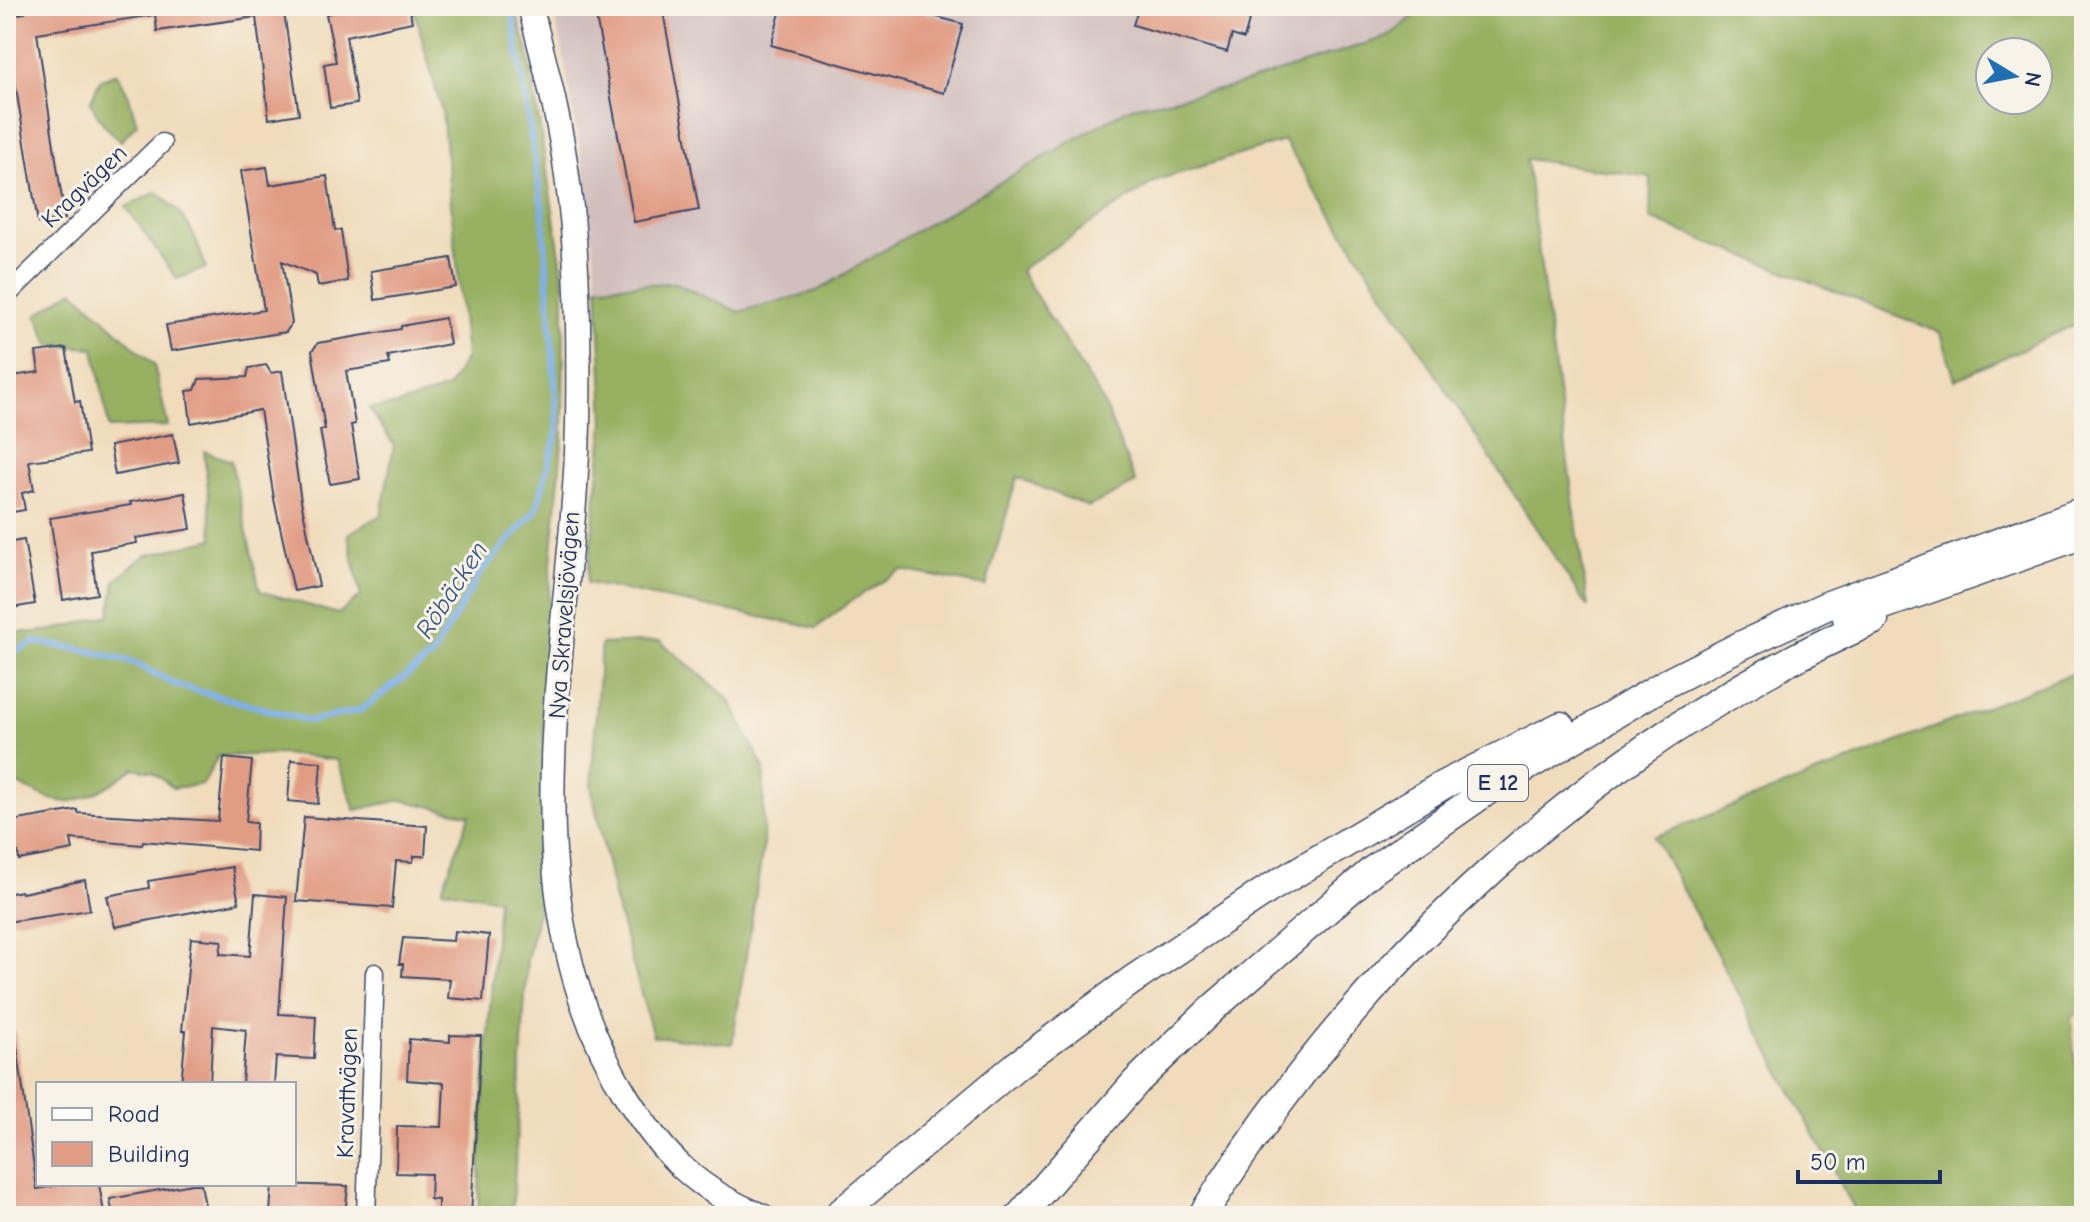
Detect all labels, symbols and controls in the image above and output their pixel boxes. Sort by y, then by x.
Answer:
north arrow [1974,36,2054,116]
text: N [2019,70,2047,89]
street label: Kragvägen [36,139,132,233]
street label: Nya Skravelsjövägen [543,510,585,720]
water label: Röbäcken [410,536,494,644]
road number: E 12 [1468,765,1528,801]
street label: Kravattvägen [331,1027,363,1159]
legend [36,1082,296,1186]
text: Road [108,1100,160,1128]
scale bar [1798,1134,1940,1184]
text: Building [108,1140,190,1168]
text: 50 m [1810,1148,1866,1176]

